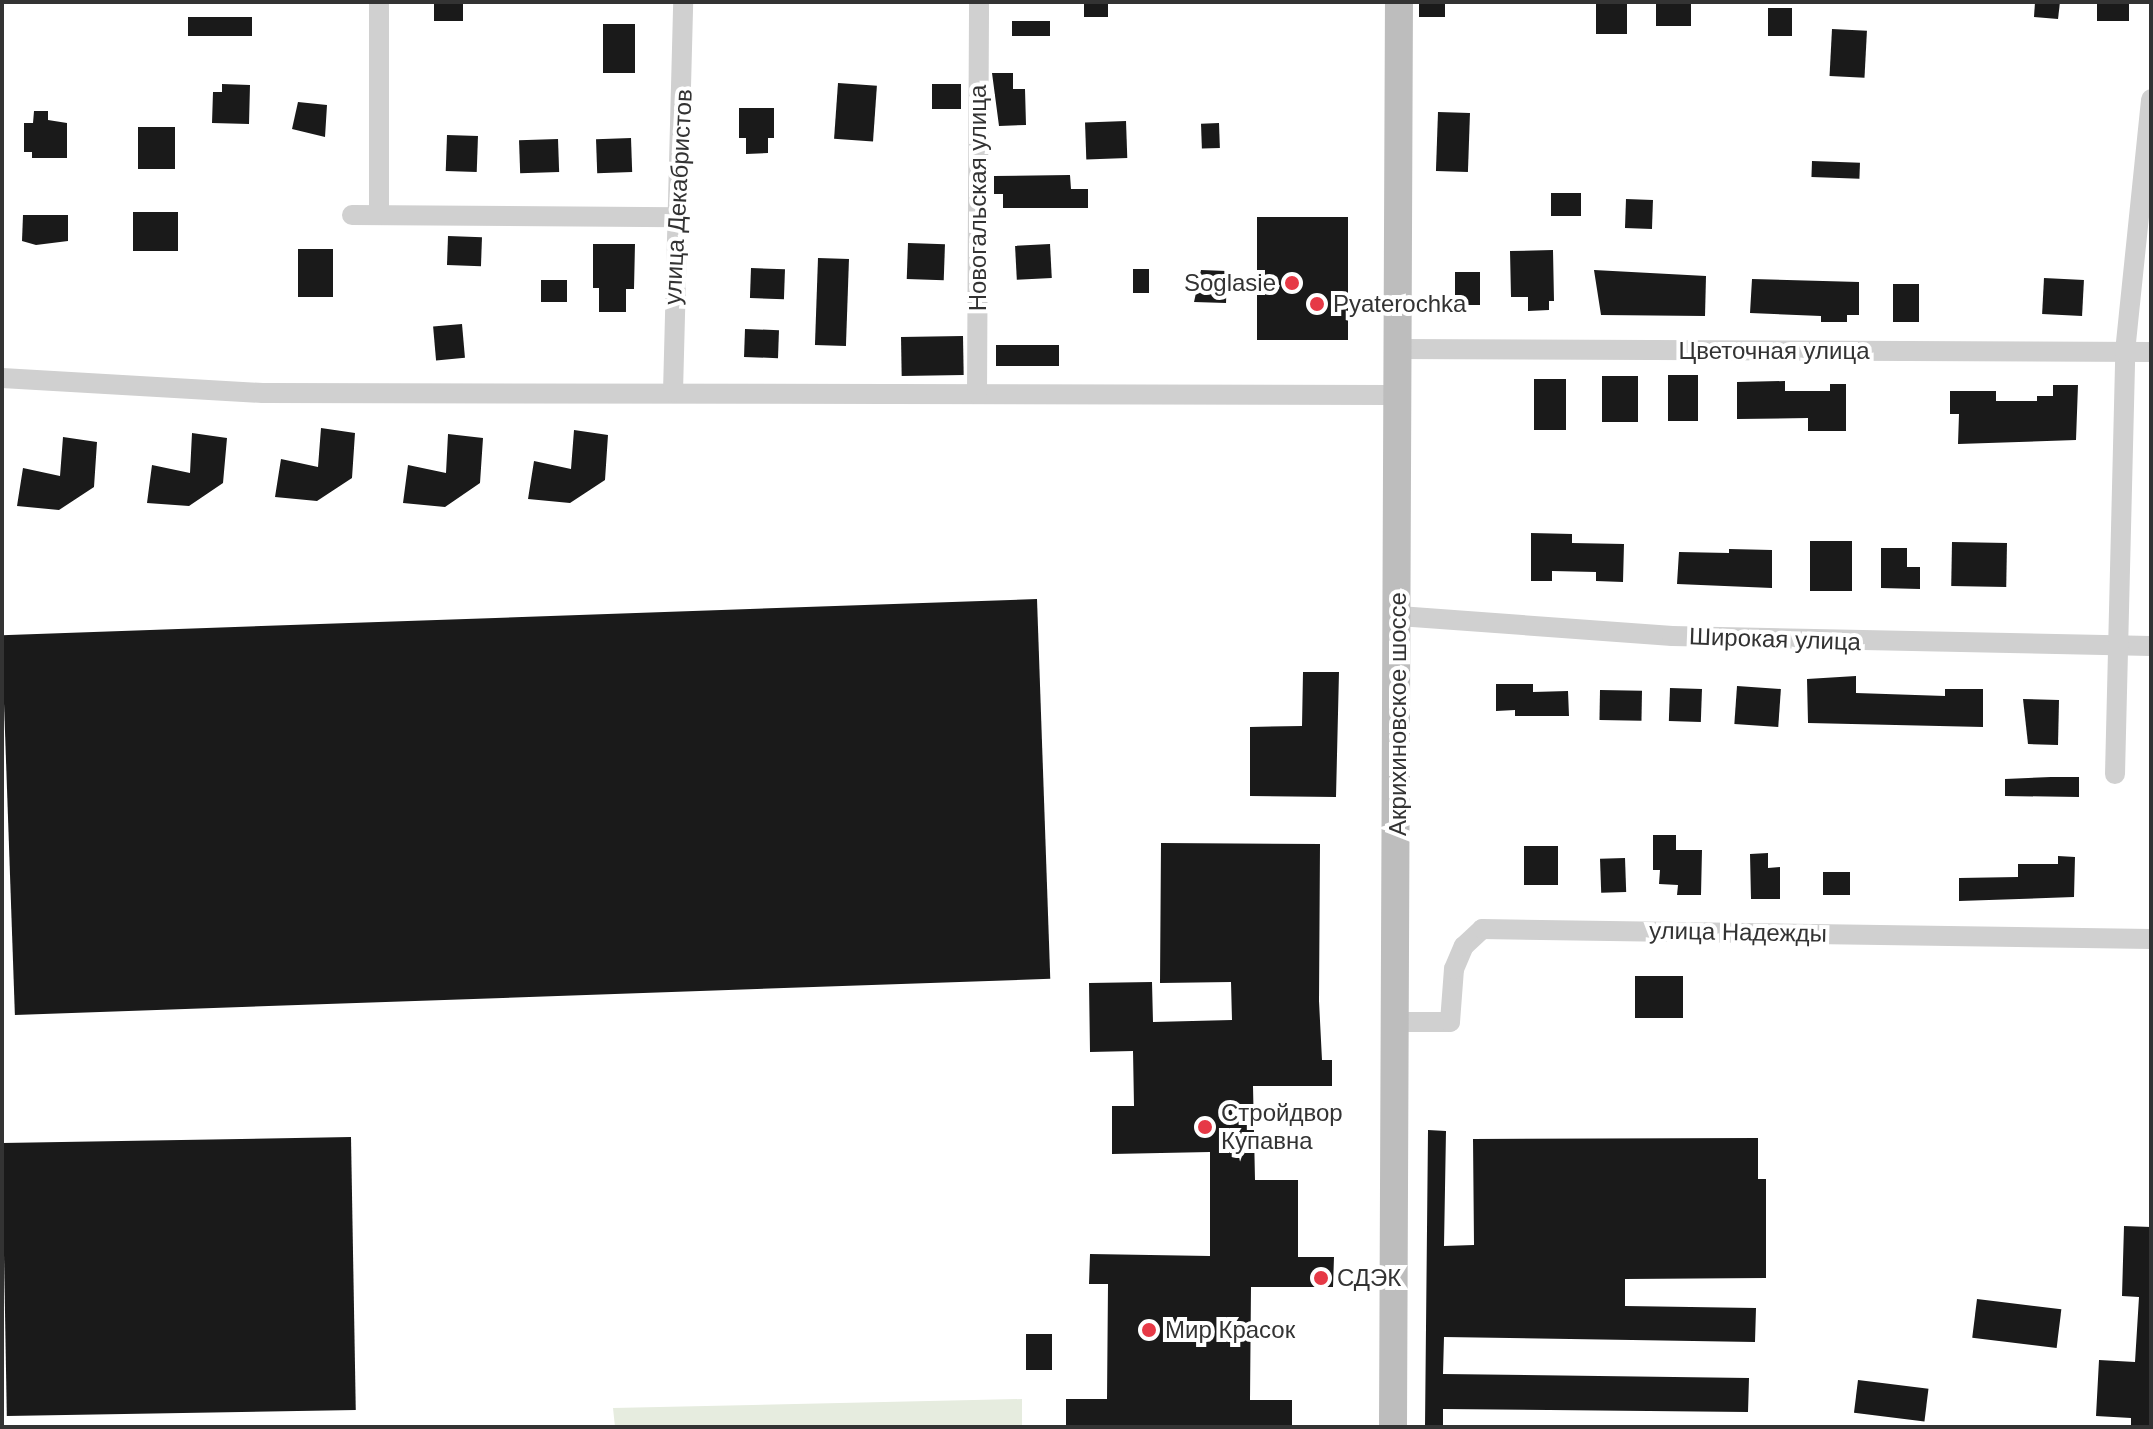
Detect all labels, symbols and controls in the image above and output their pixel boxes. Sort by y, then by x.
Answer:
street label: Новогальская улица [964,85,992,311]
street label: улица Декабристов [658,88,698,306]
place label: Soglasie [1184,269,1276,297]
marker: Soglasie [1283,274,1301,292]
place label: Pyaterochka [1333,290,1466,318]
marker: Pyaterochka [1308,295,1326,313]
street label: Цветочная улица [1678,337,1870,365]
street label: Акрихиновское шоссе [1384,592,1412,836]
street label: Широкая улица [1688,622,1862,656]
street label: улица Надежды [1649,916,1827,948]
place label: Стройдвор Купавна [1221,1099,1343,1155]
marker: Стройдвор Купавна [1196,1118,1214,1136]
place label: СДЭК [1337,1264,1401,1292]
marker: СДЭК [1312,1269,1330,1287]
place label: Мир Красок [1165,1316,1295,1344]
marker: Мир Красок [1140,1321,1158,1339]

